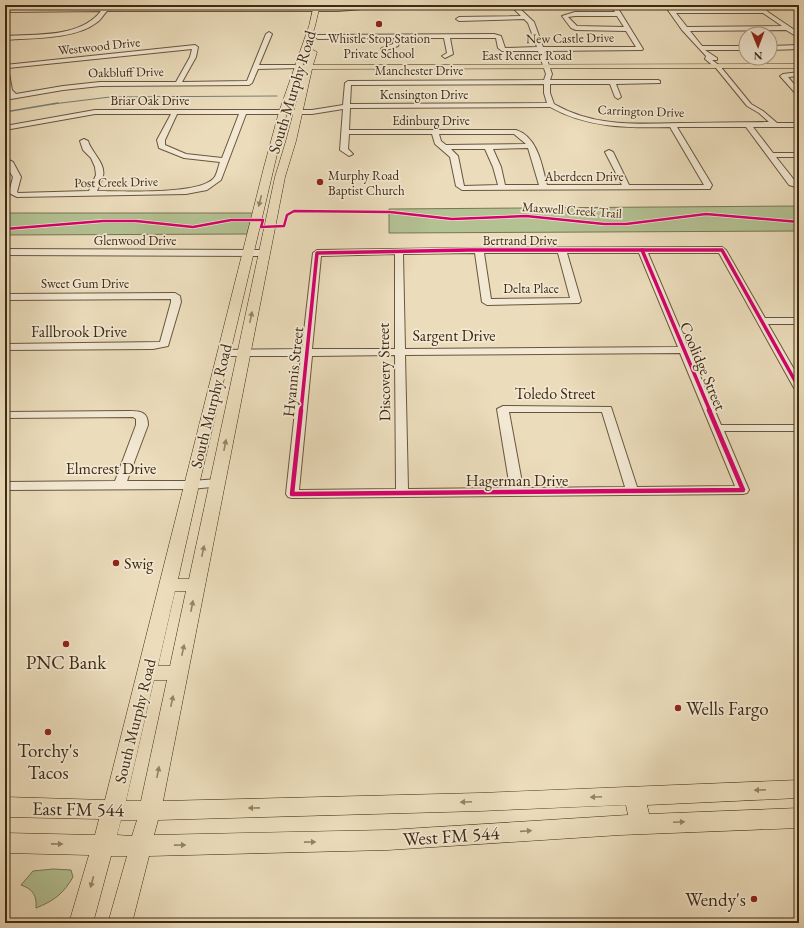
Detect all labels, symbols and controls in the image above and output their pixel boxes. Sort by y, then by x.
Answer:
marker: Whistle Stop Station Private School [374,19,384,29]
north arrow [738,26,778,66]
street label: South Murphy Road [263,27,321,156]
street label: New Castle Drive [526,29,614,47]
place label: Whistle Stop Station Private School [328,30,430,62]
street label: Westwood Drive [57,33,141,59]
street label: East Renner Road [482,47,573,64]
text: N [754,49,763,63]
street label: Manchester Drive [375,62,463,79]
street label: Oakbluff Drive [88,63,164,81]
street label: Kensington Drive [380,86,468,103]
street label: Briar Oak Drive [111,92,189,109]
street label: Carrington Drive [597,101,685,121]
street label: Edinburg Drive [392,112,470,129]
place label: Murphy Road Baptist Church [328,167,405,199]
street label: Aberdeen Drive [544,168,623,185]
street label: Post Creek Drive [74,173,158,191]
marker: Murphy Road Baptist Church [315,177,325,187]
one-way arrow [257,194,263,207]
street label: Maxwell Creek Trail [521,198,623,222]
street label: Glenwood Drive [94,232,176,249]
street label: Bertrand Drive [483,232,557,249]
street label: Sweet Gum Drive [41,275,129,292]
street label: Delta Place [503,280,559,297]
one-way arrow [249,311,255,324]
street label: Coolidge Street [675,318,731,414]
street label: Fallbrook Drive [31,321,127,342]
street label: Discovery Street [373,323,395,421]
street label: Sargent Drive [412,325,496,346]
street label: Hyannis Street [278,326,308,418]
street label: South Murphy Road [185,341,237,471]
street label: Toledo Street [514,383,596,404]
one-way arrow [223,439,229,451]
street label: Elmcrest Drive [66,458,156,479]
street label: Hagerman Drive [466,470,568,491]
one-way arrow [200,545,206,558]
place label: Swig [124,553,154,574]
marker: Swig [111,558,121,568]
one-way arrow [189,600,195,612]
marker: PNC Bank [61,639,71,649]
one-way arrow [180,644,186,656]
place label: PNC Bank [26,650,107,675]
street label: South Murphy Road [109,656,161,786]
one-way arrow [170,694,176,707]
place label: Wells Fargo [686,696,769,721]
marker: Wells Fargo [673,703,683,713]
marker: Torchy's Tacos [43,727,53,737]
place label: Torchy's Tacos [17,738,79,785]
one-way arrow [155,766,161,779]
one-way arrow [754,787,766,794]
one-way arrow [589,794,602,800]
street label: East FM 544 [32,796,125,822]
one-way arrow [459,799,472,805]
one-way arrow [247,805,260,811]
one-way arrow [673,819,685,826]
street label: West FM 544 [402,820,501,852]
one-way arrow [520,827,532,834]
one-way arrow [304,839,317,845]
one-way arrow [51,841,64,847]
one-way arrow [174,842,187,848]
one-way arrow [89,877,95,889]
place label: Wendy's [685,887,746,912]
marker: Wendy's [749,894,759,904]

